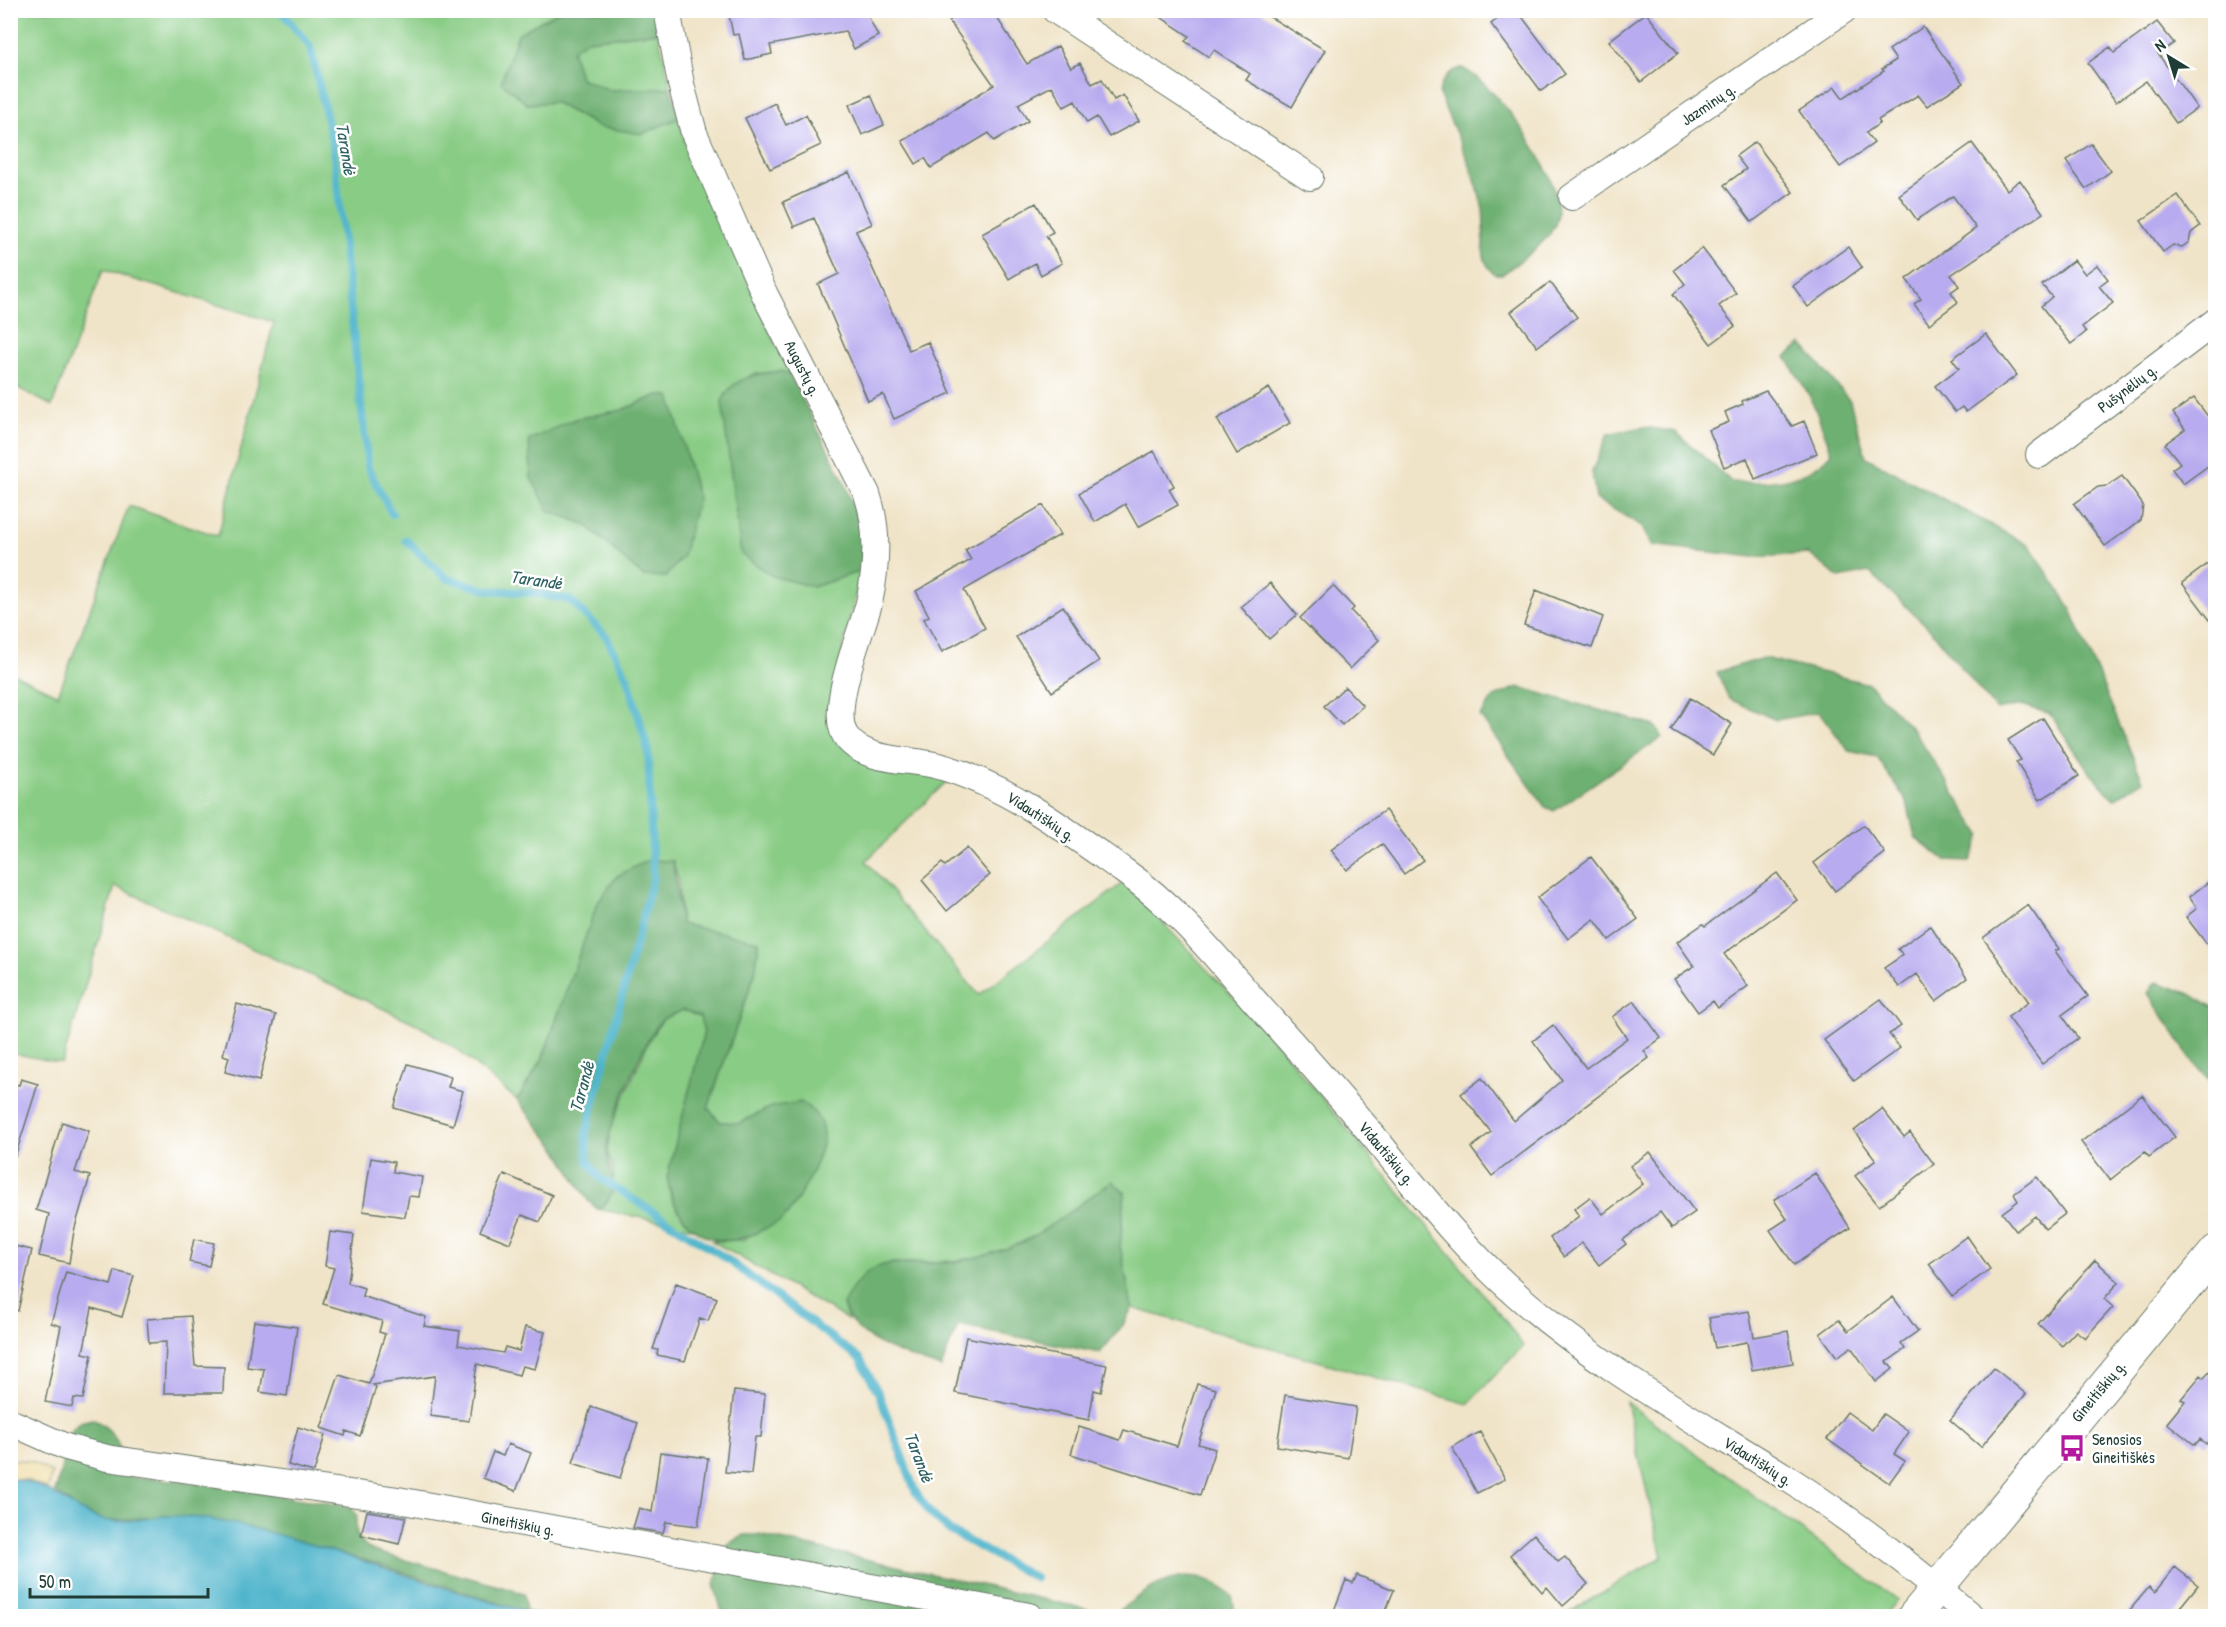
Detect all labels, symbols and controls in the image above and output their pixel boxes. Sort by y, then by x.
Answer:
north arrow [2139,27,2199,87]
text: N [2150,34,2170,56]
street label: Jazminų g. [1676,78,1740,130]
water label: Tarandė [330,121,363,177]
street label: Augustų g. [780,336,826,400]
street label: Pušynėlių g. [2093,358,2161,418]
water label: Tarandė [509,564,564,596]
street label: Vidautiškių g. [1002,786,1080,846]
water label: Tarandė [563,1058,601,1115]
street label: Vidautiškių g. [1354,1116,1420,1190]
street label: Gineitiškių g. [2066,1355,2130,1427]
water label: Tarandė [899,1428,941,1486]
place label: Senosios Gineitiškės [2092,1428,2155,1468]
street label: Vidautiškių g. [1719,1431,1797,1491]
bus stop icon: Senosios Gineitiškės [2057,1433,2087,1463]
street label: Gineitiškių g. [479,1505,557,1541]
scale bar [30,1561,208,1599]
text: 50 m [39,1569,71,1594]

